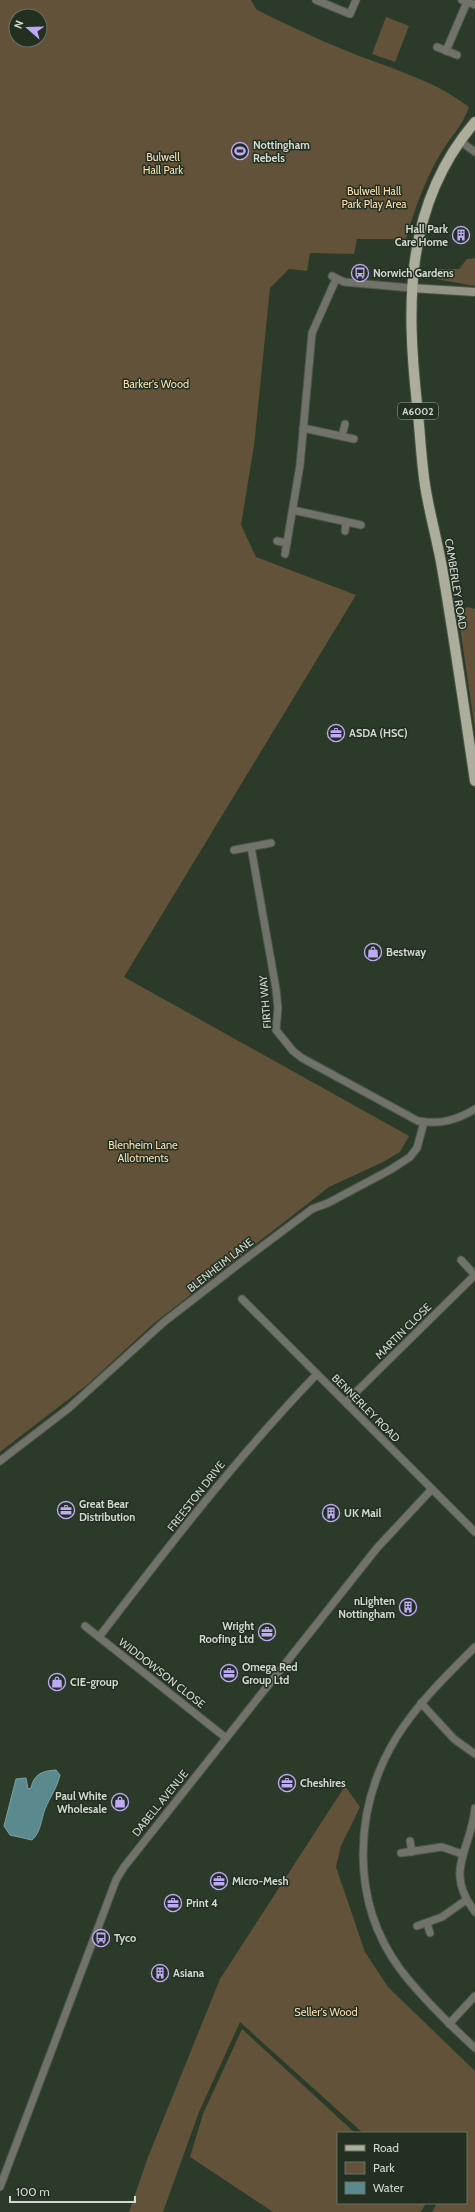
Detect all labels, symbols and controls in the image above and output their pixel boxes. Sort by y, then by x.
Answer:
north arrow [8,8,48,48]
text: N [11,19,27,31]
place label: Nottingham Rebels [253,138,310,165]
sports icon: Nottingham Rebels [230,141,250,161]
park label: Bulwell Hall Park [143,150,183,177]
park label: Bulwell Hall Park Play Area [341,184,407,211]
place label: Hall Park Care Home [395,222,449,249]
building icon: Hall Park Care Home [451,225,471,245]
bus stop icon: Norwich Gardens [350,263,370,283]
place label: Norwich Gardens [373,266,454,280]
park label: Barker's Wood [123,377,189,391]
road number: A6002 [398,403,438,419]
street label: CAMBERLEY ROAD [442,538,470,630]
office icon: ASDA (HSC) [326,723,346,743]
place label: ASDA (HSC) [349,726,408,740]
shop icon: Bestway [363,942,383,962]
place label: Bestway [386,945,426,959]
street label: FIRTH WAY [256,974,274,1029]
park label: Blenheim Lane Allotments [108,1138,178,1165]
street label: BLENHEIM LANE [184,1235,256,1295]
street label: MARTIN CLOSE [372,1300,434,1362]
street label: BENNERLEY ROAD [329,1371,403,1445]
street label: FREESTON DRIVE [164,1458,228,1534]
place label: Great Bear Distribution [79,1497,135,1524]
office icon: Great Bear Distribution [56,1500,76,1520]
building icon: UK Mail [321,1503,341,1523]
place label: UK Mail [344,1506,381,1520]
place label: nLighten Nottingham [338,1594,395,1621]
building icon: nLighten Nottingham [398,1597,418,1617]
place label: Wright Roofing Ltd [199,1619,254,1646]
office icon: Wright Roofing Ltd [257,1622,277,1642]
street label: WIDDOWSON CLOSE [116,1635,208,1711]
place label: Omega Red Group Ltd [242,1660,298,1687]
office icon: Omega Red Group Ltd [219,1663,239,1683]
shop icon: CIE-group [47,1672,67,1692]
place label: CIE-group [70,1675,118,1689]
street label: DABELL AVENUE [129,1767,191,1839]
office icon: Cheshires [277,1773,297,1793]
place label: Cheshires [300,1776,346,1790]
place label: Paul White Wholesale [55,1789,107,1816]
shop icon: Paul White Wholesale [110,1792,130,1812]
office icon: Micro-Mesh [209,1871,229,1891]
place label: Micro-Mesh [232,1874,289,1888]
office icon: Print 4 [163,1893,183,1913]
place label: Print 4 [186,1896,218,1910]
bus stop icon: Tyco [91,1928,111,1948]
place label: Tyco [114,1931,136,1945]
building icon: Asiana [150,1963,170,1983]
place label: Asiana [173,1966,205,1980]
park label: Seller's Wood [294,2005,358,2019]
legend [337,2132,467,2204]
text: Road [373,2140,399,2155]
text: Park [373,2160,395,2175]
scale bar [10,2178,135,2204]
text: Water [373,2180,404,2195]
text: 100 m [16,2184,50,2199]

